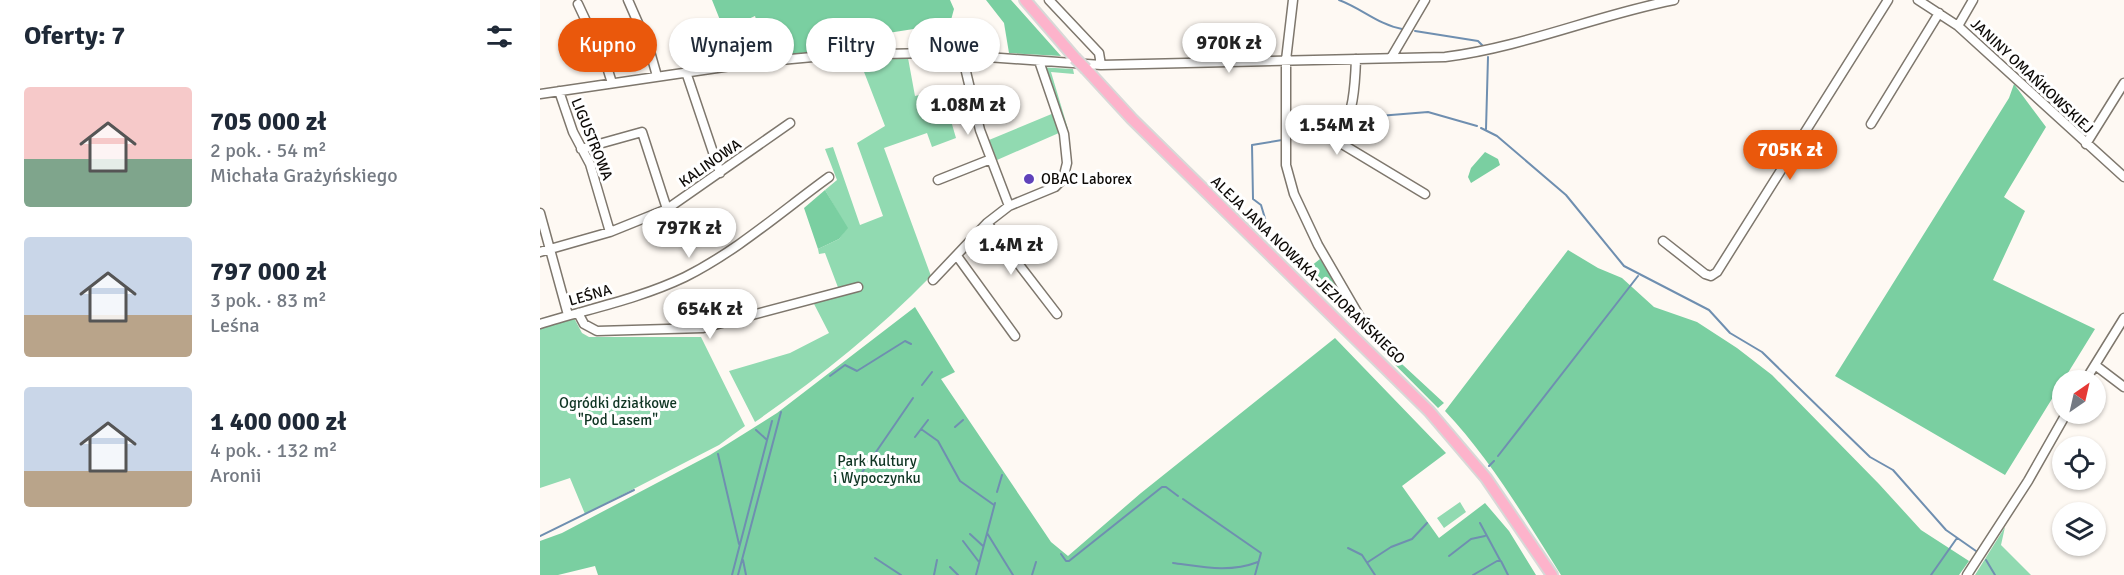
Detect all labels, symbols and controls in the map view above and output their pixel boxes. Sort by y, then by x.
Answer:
street label: JANINY OMAŃKOWSKIEJ [1967,14,2098,137]
chip: Kupno [558,18,657,72]
chip: Wynajem [669,18,794,72]
chip: Filtry [806,18,896,72]
chip: Nowe [908,18,1000,72]
text: Oferty: 7 [24,20,125,52]
icon: filters [483,20,516,53]
pin: 970K zł [1174,23,1284,74]
text: 970K zł [1196,30,1262,55]
pin: 1.08M zł [906,85,1030,136]
text: 1.08M zł [930,92,1006,117]
street label: LIGUSTROWA [567,95,617,183]
pin: 1.54M zł [1275,105,1399,156]
text: 705 000 zł [210,106,327,138]
icon: home [72,111,144,183]
text: 1.54M zł [1299,112,1375,137]
pin: 705K zł [1735,130,1845,181]
street label: KALINOWA [675,135,745,191]
text: 705K zł [1757,137,1823,162]
text: 2 pok. · 54 m² [210,138,327,163]
text: Michała Grażyńskiego [210,163,398,188]
place label: OBAC Laborex [1041,170,1132,188]
street label: ALEJA JANA NOWAKA-JEZIORAŃSKIEGO [1207,171,1410,368]
marker: OBAC Laborex [1022,172,1036,186]
pin: 797K zł [634,208,744,259]
text: 797K zł [656,215,722,240]
pin: 1.4M zł [956,225,1066,276]
text: 1.4M zł [979,232,1043,257]
text: 797 000 zł [210,256,327,288]
icon: home [72,261,144,333]
street label: LEŚNA [566,279,614,310]
text: 3 pok. · 83 m² [210,288,327,313]
pin: 654K zł [655,289,765,340]
text: 654K zł [677,296,743,321]
text: Leśna [210,313,260,338]
north arrow [2052,370,2106,424]
map controls [2052,370,2106,556]
park label: Ogródki działkowe "Pod Lasem" [559,394,677,429]
text: 1 400 000 zł [210,406,347,438]
icon: home [72,411,144,483]
button: locate [2052,436,2106,490]
text: 4 pok. · 132 m² [210,438,338,463]
park label: Park Kultury i Wypoczynku [833,452,921,487]
text: Aronii [210,463,261,488]
button: layers [2052,502,2106,556]

